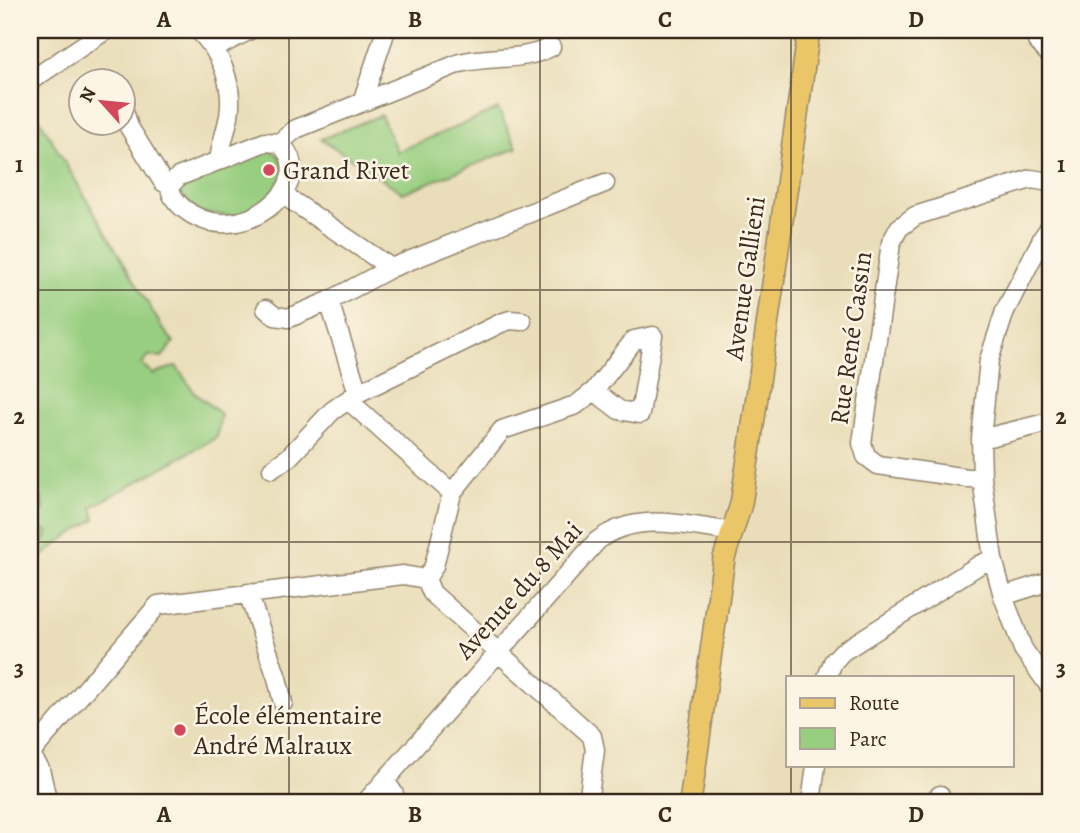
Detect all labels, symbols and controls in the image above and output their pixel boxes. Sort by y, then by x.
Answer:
text: A [156,4,172,35]
text: B [408,4,422,35]
text: C [658,4,672,35]
text: D [908,4,924,35]
north arrow [66,66,136,136]
text: N [73,83,103,107]
text: 1 [15,149,23,180]
text: 1 [1057,149,1065,180]
place label: Grand Rivet [283,153,410,188]
marker: Grand Rivet [261,162,277,178]
street label: Avenue Gallieni [716,194,774,363]
street label: Rue René Cassin [822,249,880,427]
text: 2 [13,401,25,432]
text: 2 [1055,401,1067,432]
street label: Avenue du 8 Mai [447,513,590,667]
text: 3 [14,653,24,684]
text: 3 [1056,653,1066,684]
legend [786,676,1014,766]
text: Route [849,689,899,717]
place label: École élémentaire André Malraux [193,698,382,763]
marker: École élémentaire André Malraux [172,722,188,738]
text: Parc [849,725,887,753]
text: A [156,799,172,830]
text: B [408,799,422,830]
text: C [658,799,672,830]
text: D [908,799,924,830]

